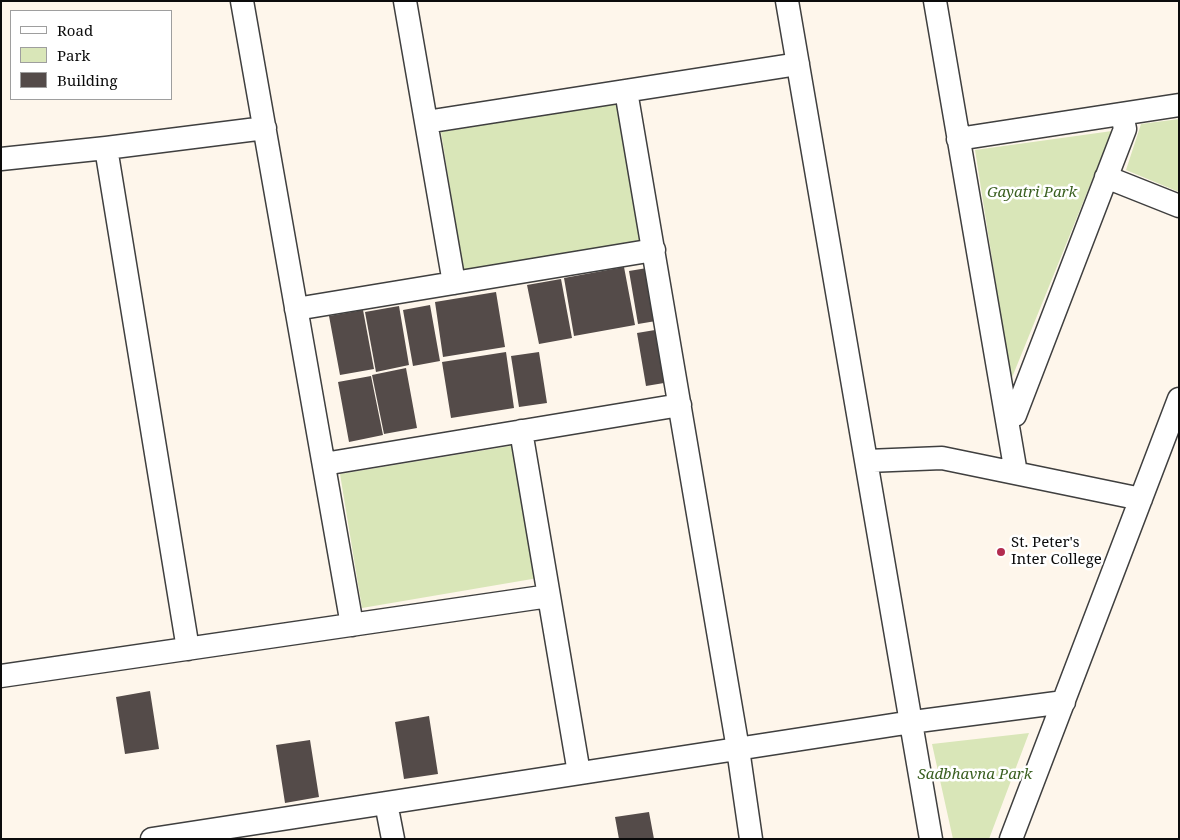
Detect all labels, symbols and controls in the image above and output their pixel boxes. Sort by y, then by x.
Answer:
legend [10,10,172,100]
text: Road [57,20,93,40]
text: Park [57,45,90,65]
text: Building [57,70,118,90]
park label: Gayatri Park [987,184,1077,202]
place label: St. Peter's Inter College [1011,534,1102,569]
marker: St. Peter's Inter College [995,546,1007,558]
park label: Sadbhavna Park [918,766,1032,784]

